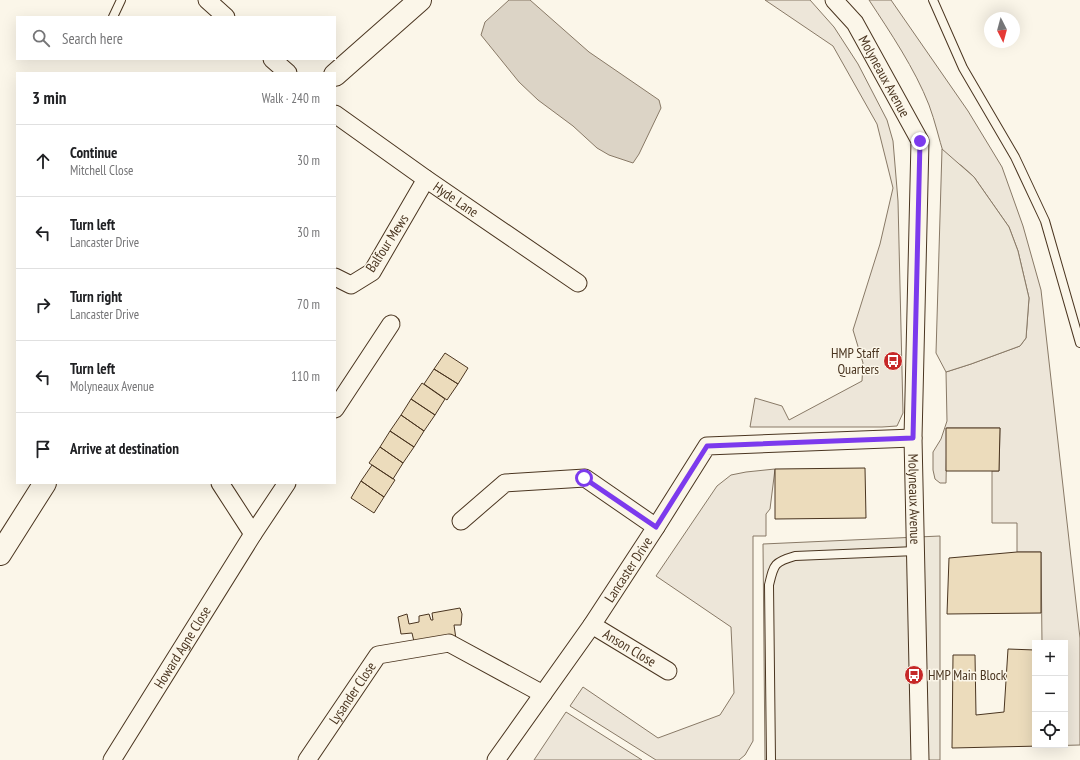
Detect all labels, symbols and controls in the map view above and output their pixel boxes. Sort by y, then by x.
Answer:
north arrow [984,12,1020,48]
search box [16,16,336,60]
icon: search [30,27,52,49]
text: Search here [62,29,123,48]
street label: Molyneaux Avenue [855,32,914,121]
text: 3 min [32,87,66,109]
text: Walk · 240 m [262,90,320,107]
route end [911,132,929,150]
text: Continue [70,143,117,162]
icon: ahead [32,150,54,172]
text: 30 m [297,152,320,169]
text: Mitchell Close [70,162,133,179]
street label: Hyde Lane [430,178,482,221]
street label: Balfour Mews [362,210,413,275]
text: Turn left [70,215,115,234]
icon: left [32,222,54,244]
text: 30 m [297,224,320,241]
text: Lancaster Drive [70,234,139,251]
text: Turn right [70,287,122,306]
icon: right [32,294,54,316]
text: 70 m [297,296,320,313]
text: Lancaster Drive [70,306,139,323]
place label: HMP Staff Quarters [831,344,879,378]
bus stop icon: HMP Staff Quarters [882,350,904,372]
text: Turn left [70,359,115,378]
icon: left [32,366,54,388]
text: 110 m [291,368,320,385]
text: Molyneaux Avenue [70,378,154,395]
icon: arrive [32,438,54,460]
text: Arrive at destination [70,439,179,458]
street label: Molyneaux Avenue [904,454,924,545]
route start [575,469,593,487]
street label: Lancaster Drive [600,533,656,606]
street label: Howard Agne Close [150,603,215,692]
street label: Anson Close [600,625,660,671]
map controls [1032,640,1068,748]
button: + [1032,640,1068,676]
street label: Lysander Close [325,658,380,728]
bus stop icon: HMP Main Block [903,664,925,686]
place label: HMP Main Block [928,666,1007,684]
button: − [1032,676,1068,712]
button: locate [1032,712,1068,748]

